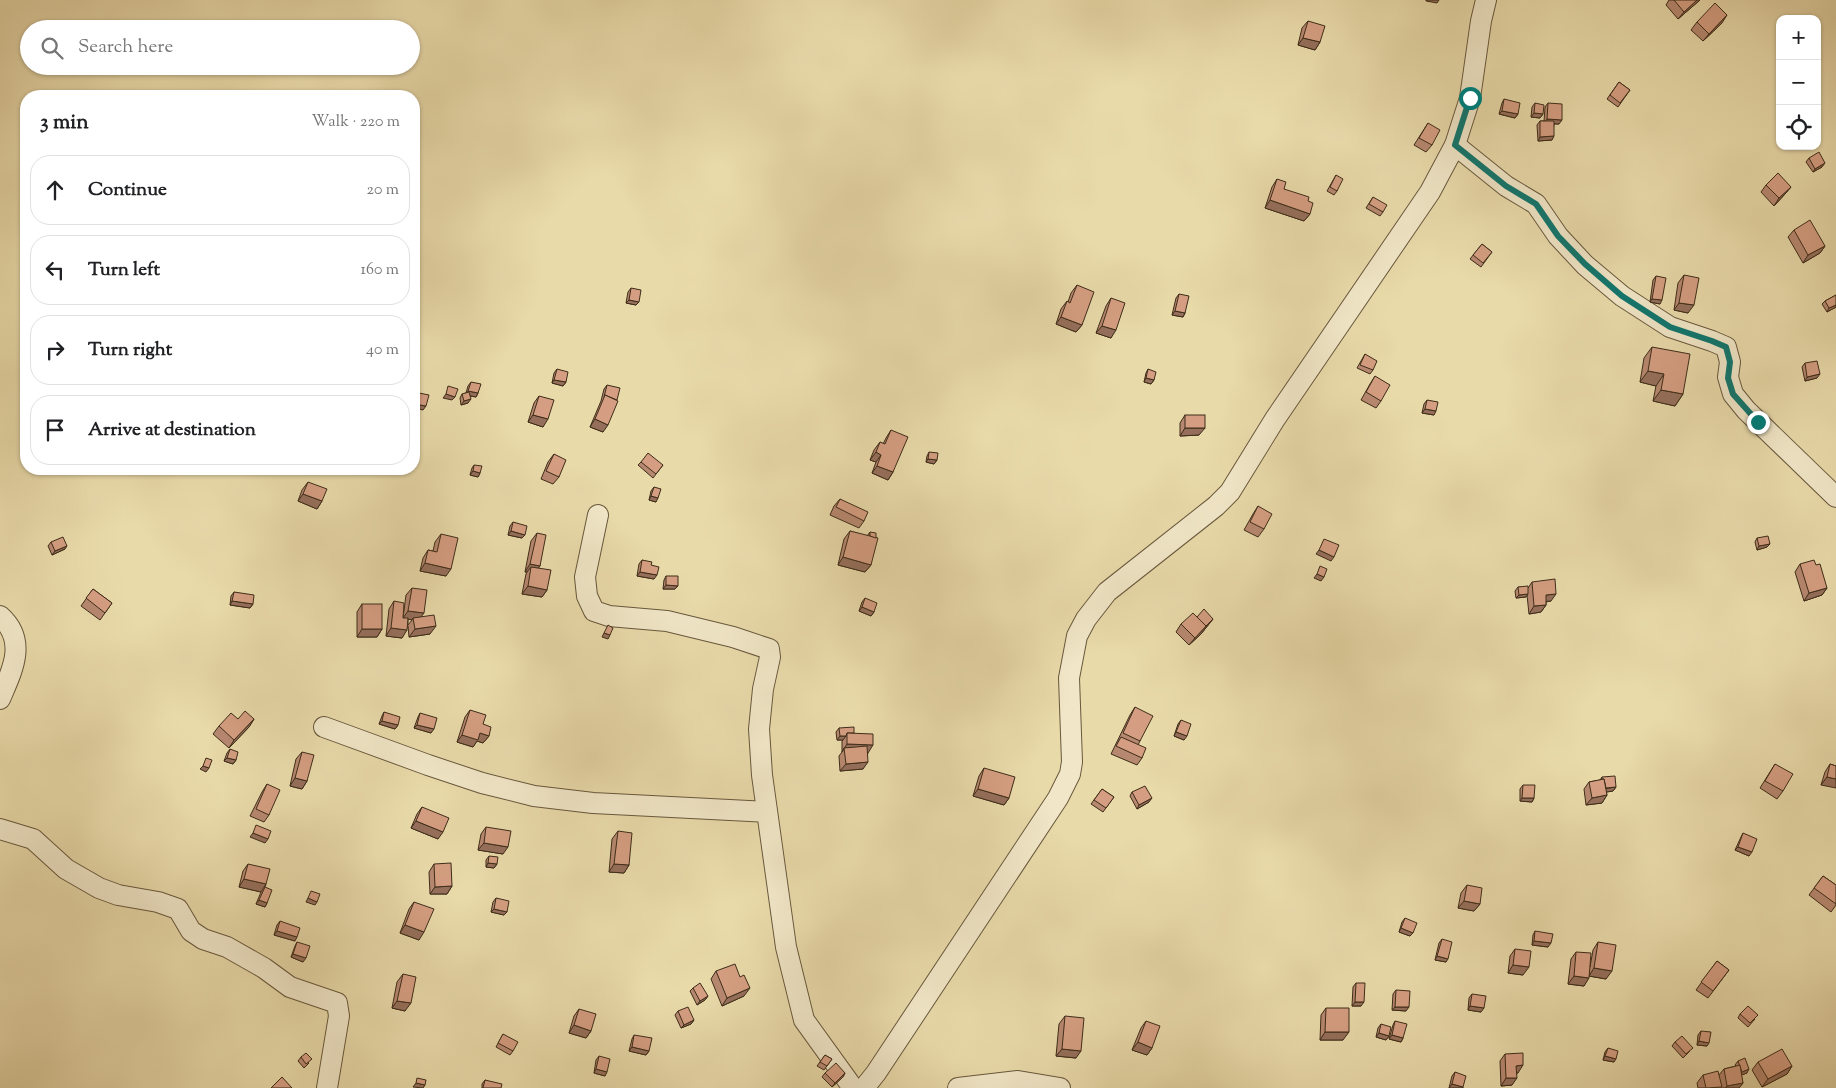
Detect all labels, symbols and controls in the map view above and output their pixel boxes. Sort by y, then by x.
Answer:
map controls [1776,15,1821,150]
button: + [1776,15,1821,60]
search box [20,20,420,75]
icon: search [38,34,66,62]
text: Search here [78,34,173,61]
button: − [1776,60,1821,105]
route start [1459,87,1482,110]
button: locate [1776,105,1821,150]
text: 3 min [40,108,89,138]
text: Walk · 220 m [312,111,400,134]
icon: ahead [41,176,69,204]
text: Continue [88,177,167,204]
text: 20 m [366,179,399,202]
icon: left [41,256,69,284]
text: Turn left [88,257,160,284]
text: 160 m [361,259,399,282]
icon: right [41,336,69,364]
text: Turn right [88,337,172,364]
text: 40 m [366,339,399,362]
route end [1747,411,1770,434]
icon: arrive [41,416,69,444]
text: Arrive at destination [88,417,256,444]

